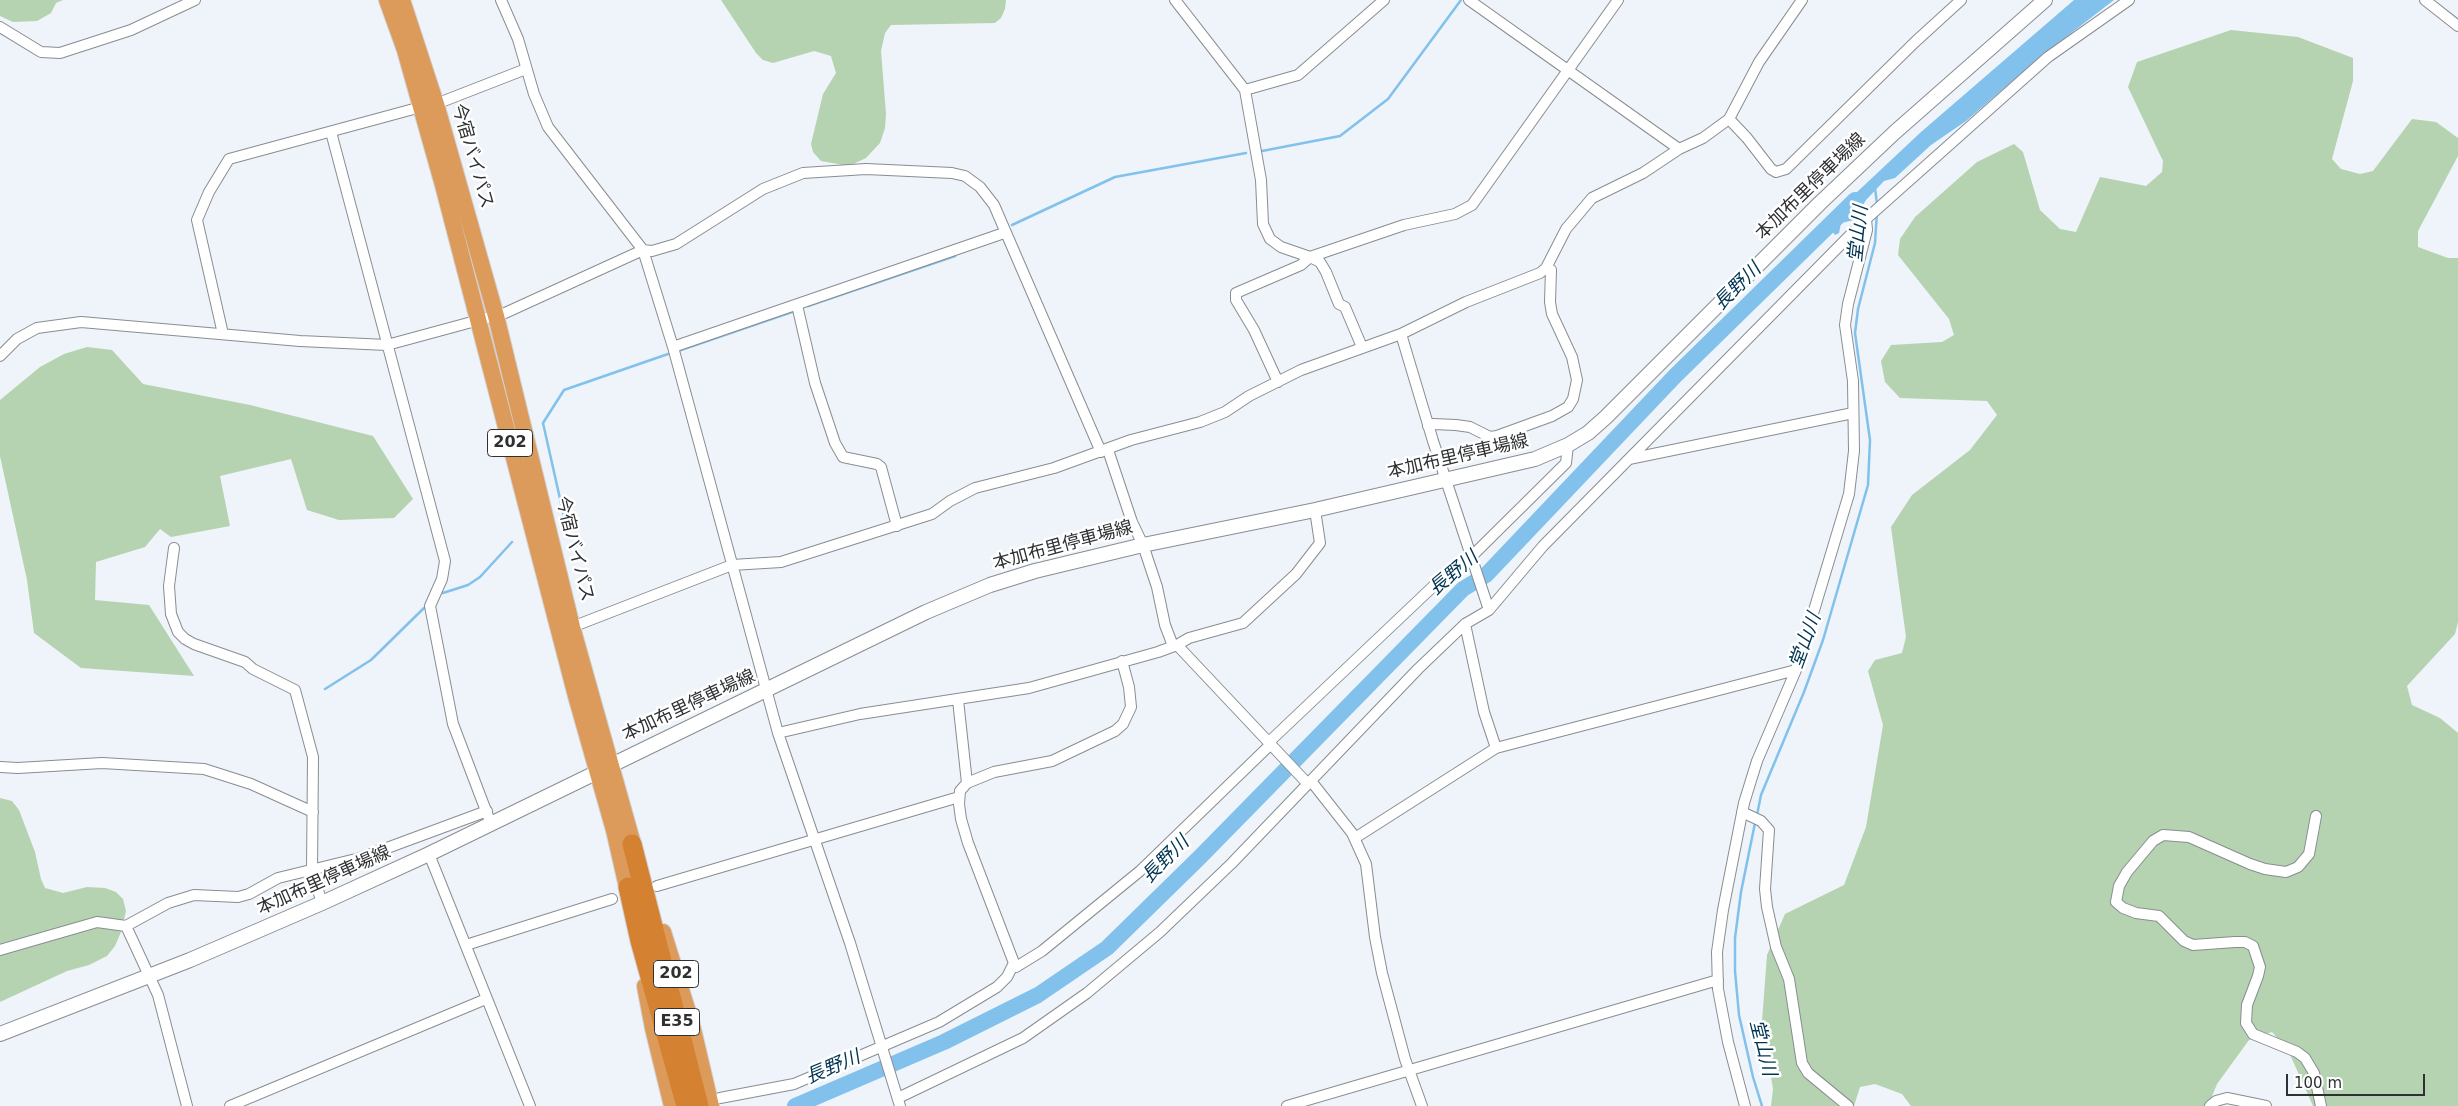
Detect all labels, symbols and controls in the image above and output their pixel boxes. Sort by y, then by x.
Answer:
street label: 今宿バイパス [447,101,497,211]
street label: 本加布里停車場線 [1752,129,1870,245]
water label: 堂山川 [1845,204,1873,264]
water label: 長野川 [1710,259,1766,315]
road number: 202 [488,429,532,456]
street label: 本加布里停車場線 [1385,430,1531,484]
street label: 今宿バイパス [550,494,598,604]
street label: 本加布里停車場線 [991,517,1135,575]
water label: 長野川 [1425,547,1483,601]
water label: 堂山川 [1786,610,1826,672]
street label: 本加布里停車場線 [619,666,759,746]
water label: 長野川 [1138,832,1194,888]
street label: 本加布里停車場線 [254,842,394,920]
road number: 202 [654,961,698,988]
road number: E35 [654,1009,700,1036]
water label: 堂山川 [1744,1018,1780,1078]
water label: 長野川 [802,1046,864,1090]
scale bar [2288,1064,2427,1096]
text: 100 m [2294,1074,2342,1092]

